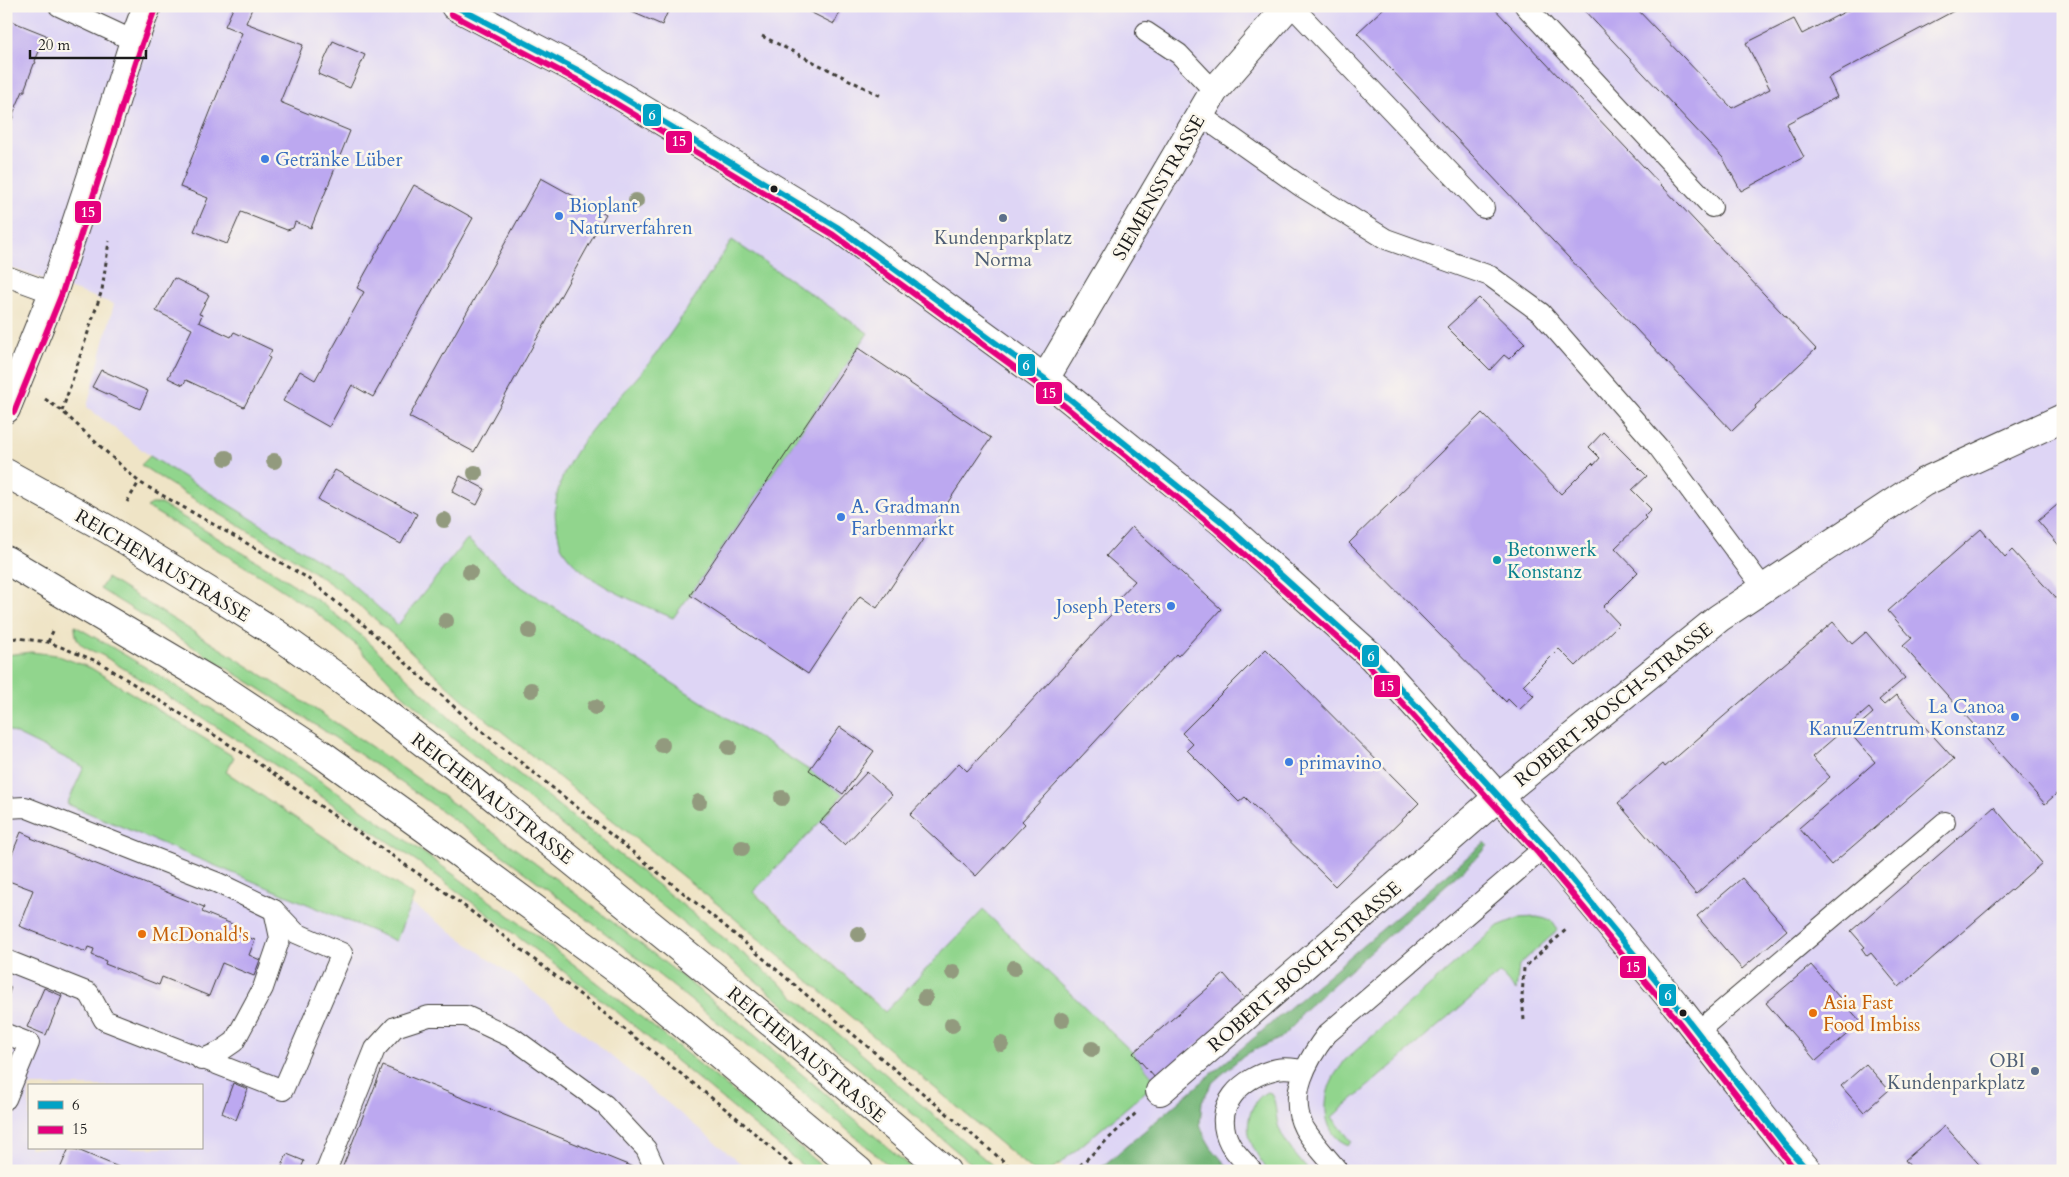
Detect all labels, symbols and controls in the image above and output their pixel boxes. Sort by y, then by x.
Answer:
scale bar [30,28,146,60]
text: 20 m [38,35,70,55]
line badge: 6 [642,103,662,127]
text: 6 [648,106,656,125]
street label: SIEMENSSTRASSE [1107,110,1211,265]
line badge: 15 [665,130,693,154]
text: 15 [672,132,686,151]
place label: Getränke Lüber [275,147,402,173]
marker: Getränke Lüber [259,153,271,165]
unlabelled marker [769,184,779,194]
place label: Bioplant Naturverfahren [569,193,693,241]
line badge: 15 [74,200,102,224]
text: 15 [81,203,95,222]
marker: Bioplant Naturverfahren [553,210,565,222]
marker: Kundenparkplatz Norma [997,212,1009,224]
place label: Kundenparkplatz Norma [934,225,1072,273]
line badge: 6 [1017,353,1036,377]
text: 6 [1022,356,1030,375]
line badge: 15 [1035,381,1063,405]
text: 15 [1042,384,1056,403]
place label: A. Gradmann Farbenmarkt [851,494,961,542]
street label: REICHENAUSTRASSE [70,503,255,628]
marker: A. Gradmann Farbenmarkt [835,511,847,523]
place label: Betonwerk Konstanz [1507,537,1597,585]
marker: Betonwerk Konstanz [1491,554,1503,566]
place label: Joseph Peters [1053,594,1161,620]
marker: Joseph Peters [1165,600,1177,612]
street label: ROBERT-BOSCH-STRASSE [1509,617,1718,793]
line badge: 6 [1361,644,1380,668]
text: 6 [1367,647,1375,666]
line badge: 15 [1373,674,1401,698]
text: 15 [1380,677,1394,696]
place label: La Canoa KanuZentrum Konstanz [1809,694,2005,742]
marker: La Canoa KanuZentrum Konstanz [2009,711,2021,723]
street label: REICHENAUSTRASSE [406,727,579,870]
place label: primavino [1299,750,1382,776]
marker: primavino [1283,756,1295,768]
street label: ROBERT-BOSCH-STRASSE [1202,875,1407,1058]
place label: McDonald's [152,922,249,948]
marker: McDonald's [136,928,148,940]
line badge: 15 [1619,955,1647,979]
text: 15 [1626,958,1640,977]
street label: REICHENAUSTRASSE [722,981,891,1129]
line badge: 6 [1658,983,1677,1007]
text: 6 [1664,986,1672,1005]
place label: Asia Fast Food Imbiss [1823,990,1920,1038]
marker: Asia Fast Food Imbiss [1807,1007,1819,1019]
unlabelled marker [1678,1008,1688,1018]
place label: OBI Kundenparkplatz [1887,1048,2025,1096]
marker: OBI Kundenparkplatz [2029,1065,2041,1077]
legend [28,1084,202,1150]
text: 6 [72,1095,80,1115]
text: 15 [72,1119,87,1139]

